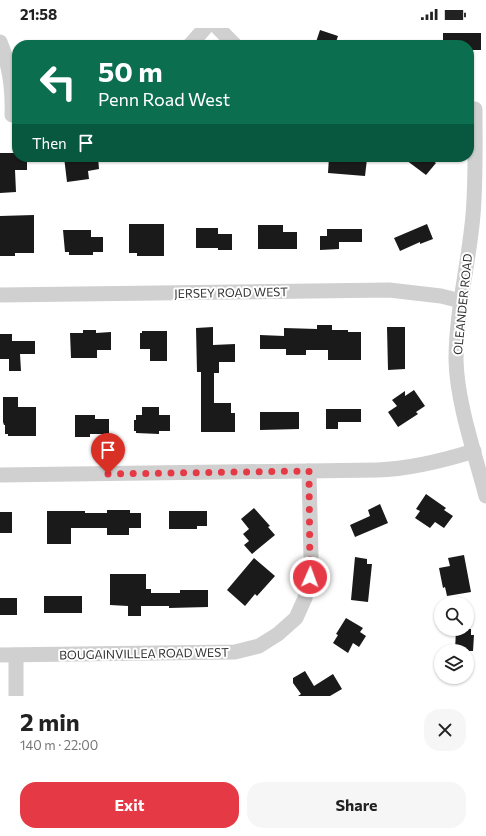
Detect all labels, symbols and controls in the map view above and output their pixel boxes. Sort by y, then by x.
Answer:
text: 21:58 [20,5,57,23]
text: 50 m [98,54,163,88]
icon: left [32,56,84,108]
text: Penn Road West [98,88,230,110]
icon: arrive [75,132,97,154]
text: Then [32,134,67,152]
street label: OLEANDER ROAD [450,252,474,355]
street label: JERSEY ROAD WEST [174,284,288,301]
pin [91,433,125,474]
icon: arrive [97,439,119,461]
position arrow [289,556,331,598]
map controls [434,596,474,684]
button: search [434,596,474,636]
button: layers [434,644,474,684]
street label: BOUGAINVILLEA ROAD WEST [59,645,229,661]
text: 2 min [20,707,80,736]
button: close [424,709,466,751]
text: 140 m · 22:00 [20,737,98,753]
button: Exit [20,782,239,828]
button: Share [247,782,466,828]

